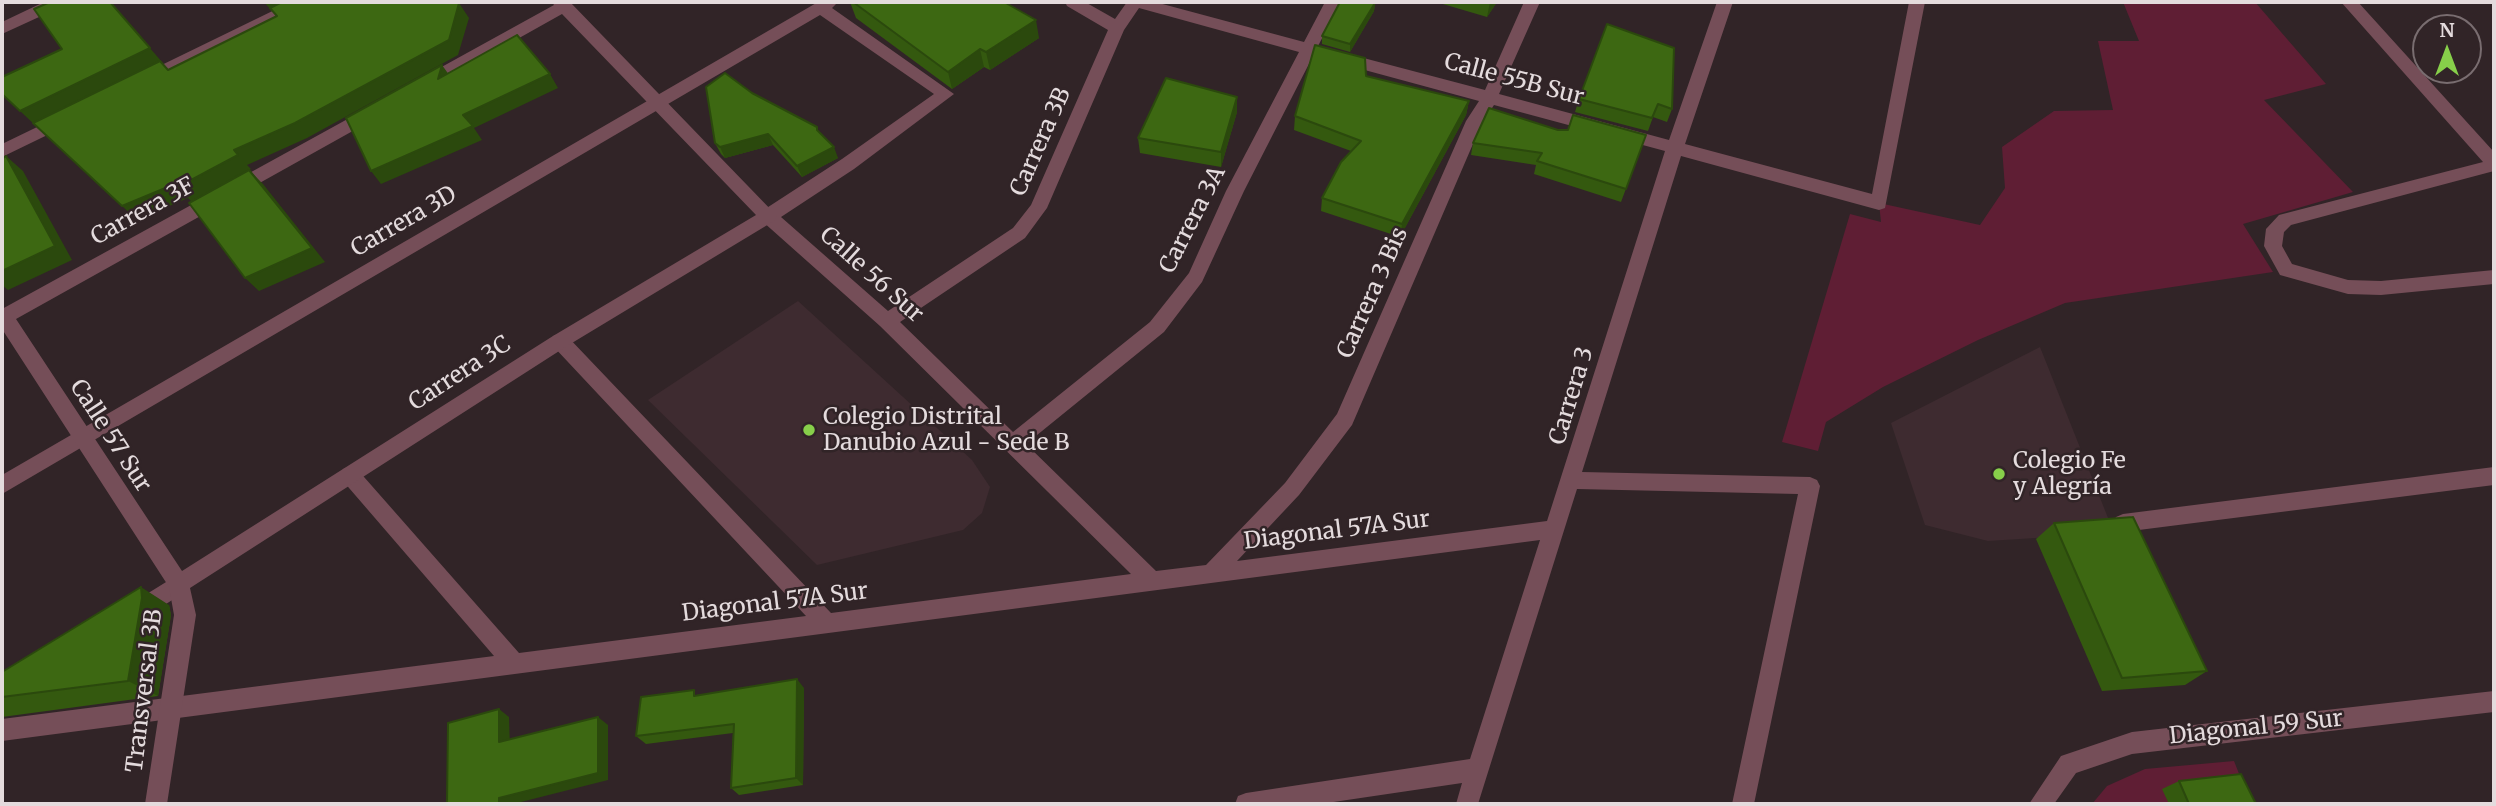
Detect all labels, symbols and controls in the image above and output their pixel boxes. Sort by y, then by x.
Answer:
north arrow [2412,14,2482,84]
text: N [2439,18,2455,42]
street label: Calle 55B Sur [1441,48,1587,112]
street label: Carrera 3B [1005,84,1077,200]
street label: Carrera 3A [1154,162,1232,278]
street label: Carrera 3F [86,172,200,252]
street label: Carrera 3D [346,181,462,263]
street label: Calle 56 Sur [814,221,928,329]
street label: Carrera 3 Bis [1332,223,1414,363]
street label: Carrera 3C [404,331,516,417]
street label: Carrera 3 [1544,344,1600,448]
street label: Calle 57 Sur [63,375,157,497]
place label: Colegio Distrital Danubio Azul - Sede B [823,403,1069,457]
marker: Colegio Distrital Danubio Azul - Sede B [801,422,817,438]
place label: Colegio Fe y Alegría [2013,447,2126,501]
marker: Colegio Fe y Alegría [1991,466,2007,482]
street label: Diagonal 57A Sur [1242,506,1432,556]
street label: Diagonal 57A Sur [680,578,870,628]
street label: Transversal 3B [121,608,169,774]
street label: Diagonal 59 Sur [2168,705,2344,751]

